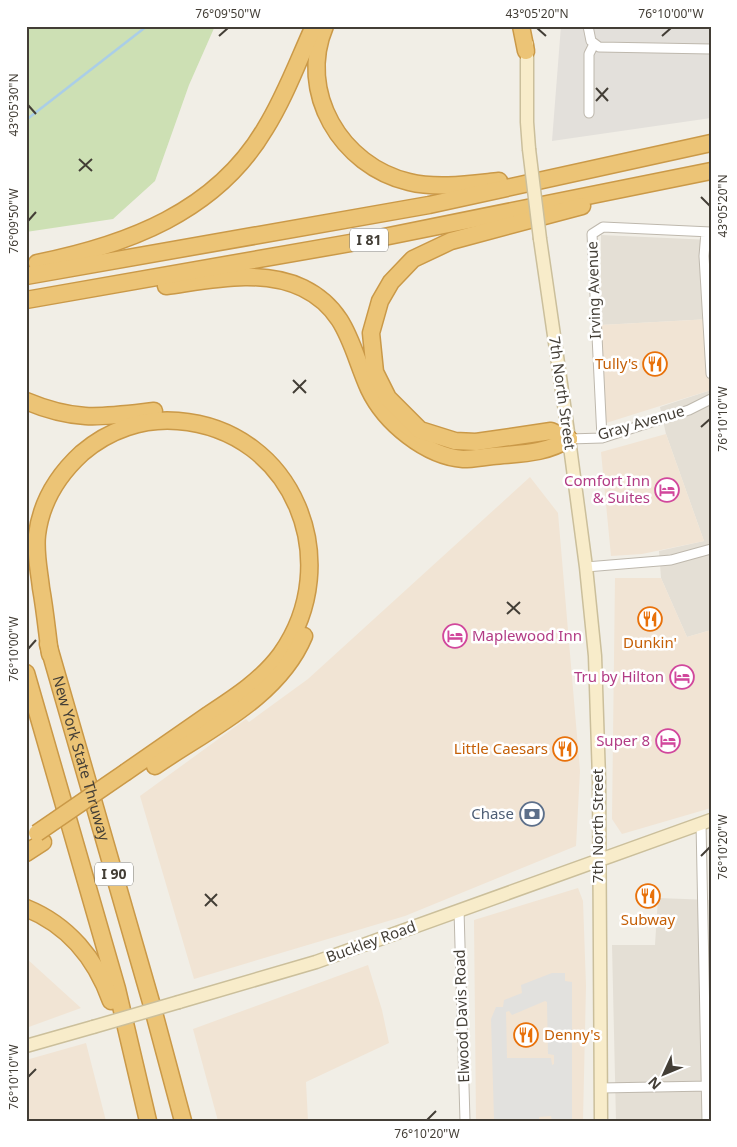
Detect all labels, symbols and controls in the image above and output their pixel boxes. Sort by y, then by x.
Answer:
text: 76°09'50"W [195,5,261,22]
text: 43°05'20"N [505,5,569,22]
text: 76°10'00"W [638,5,704,22]
text: 43°05'30"N [5,73,22,137]
text: 43°05'20"N [714,174,731,238]
text: 76°09'50"W [5,188,22,254]
road number: I 81 [350,228,388,252]
street label: Irving Avenue [581,241,605,339]
street label: 7th North Street [545,335,581,451]
restaurant icon: Tully's [642,351,668,377]
place label: Tully's [595,353,638,373]
text: 76°10'10"W [714,386,731,452]
street label: Gray Avenue [595,400,686,444]
place label: Comfort Inn & Suites [564,470,650,507]
hotel icon: Comfort Inn & Suites [654,477,680,503]
restaurant icon: Dunkin' [637,606,663,632]
text: 76°10'00"W [5,616,22,682]
hotel icon: Maplewood Inn [442,623,468,649]
place label: Maplewood Inn [472,625,582,645]
place label: Dunkin' [623,632,677,652]
hotel icon: Tru by Hilton [669,664,695,690]
place label: Tru by Hilton [574,666,664,686]
street label: New York State Thruway [49,673,115,843]
hotel icon: Super 8 [655,728,681,754]
place label: Super 8 [596,730,650,750]
restaurant icon: Little Caesars [552,736,578,762]
place label: Little Caesars [454,738,548,758]
street label: 7th North Street [587,768,607,883]
bank icon: Chase [519,801,545,827]
place label: Chase [471,803,514,823]
text: 76°10'20"W [714,814,731,880]
road number: I 90 [95,862,133,886]
restaurant icon: Subway [635,883,661,909]
place label: Subway [621,909,675,929]
street label: Buckley Road [323,916,418,967]
street label: Elwood Davis Road [449,949,473,1083]
restaurant icon: Denny's [513,1022,539,1048]
place label: Denny's [544,1024,600,1044]
text: 76°10'10"W [5,1044,22,1110]
north arrow [640,1050,690,1100]
text: N [643,1073,665,1094]
text: 76°10'20"W [394,1125,460,1142]

